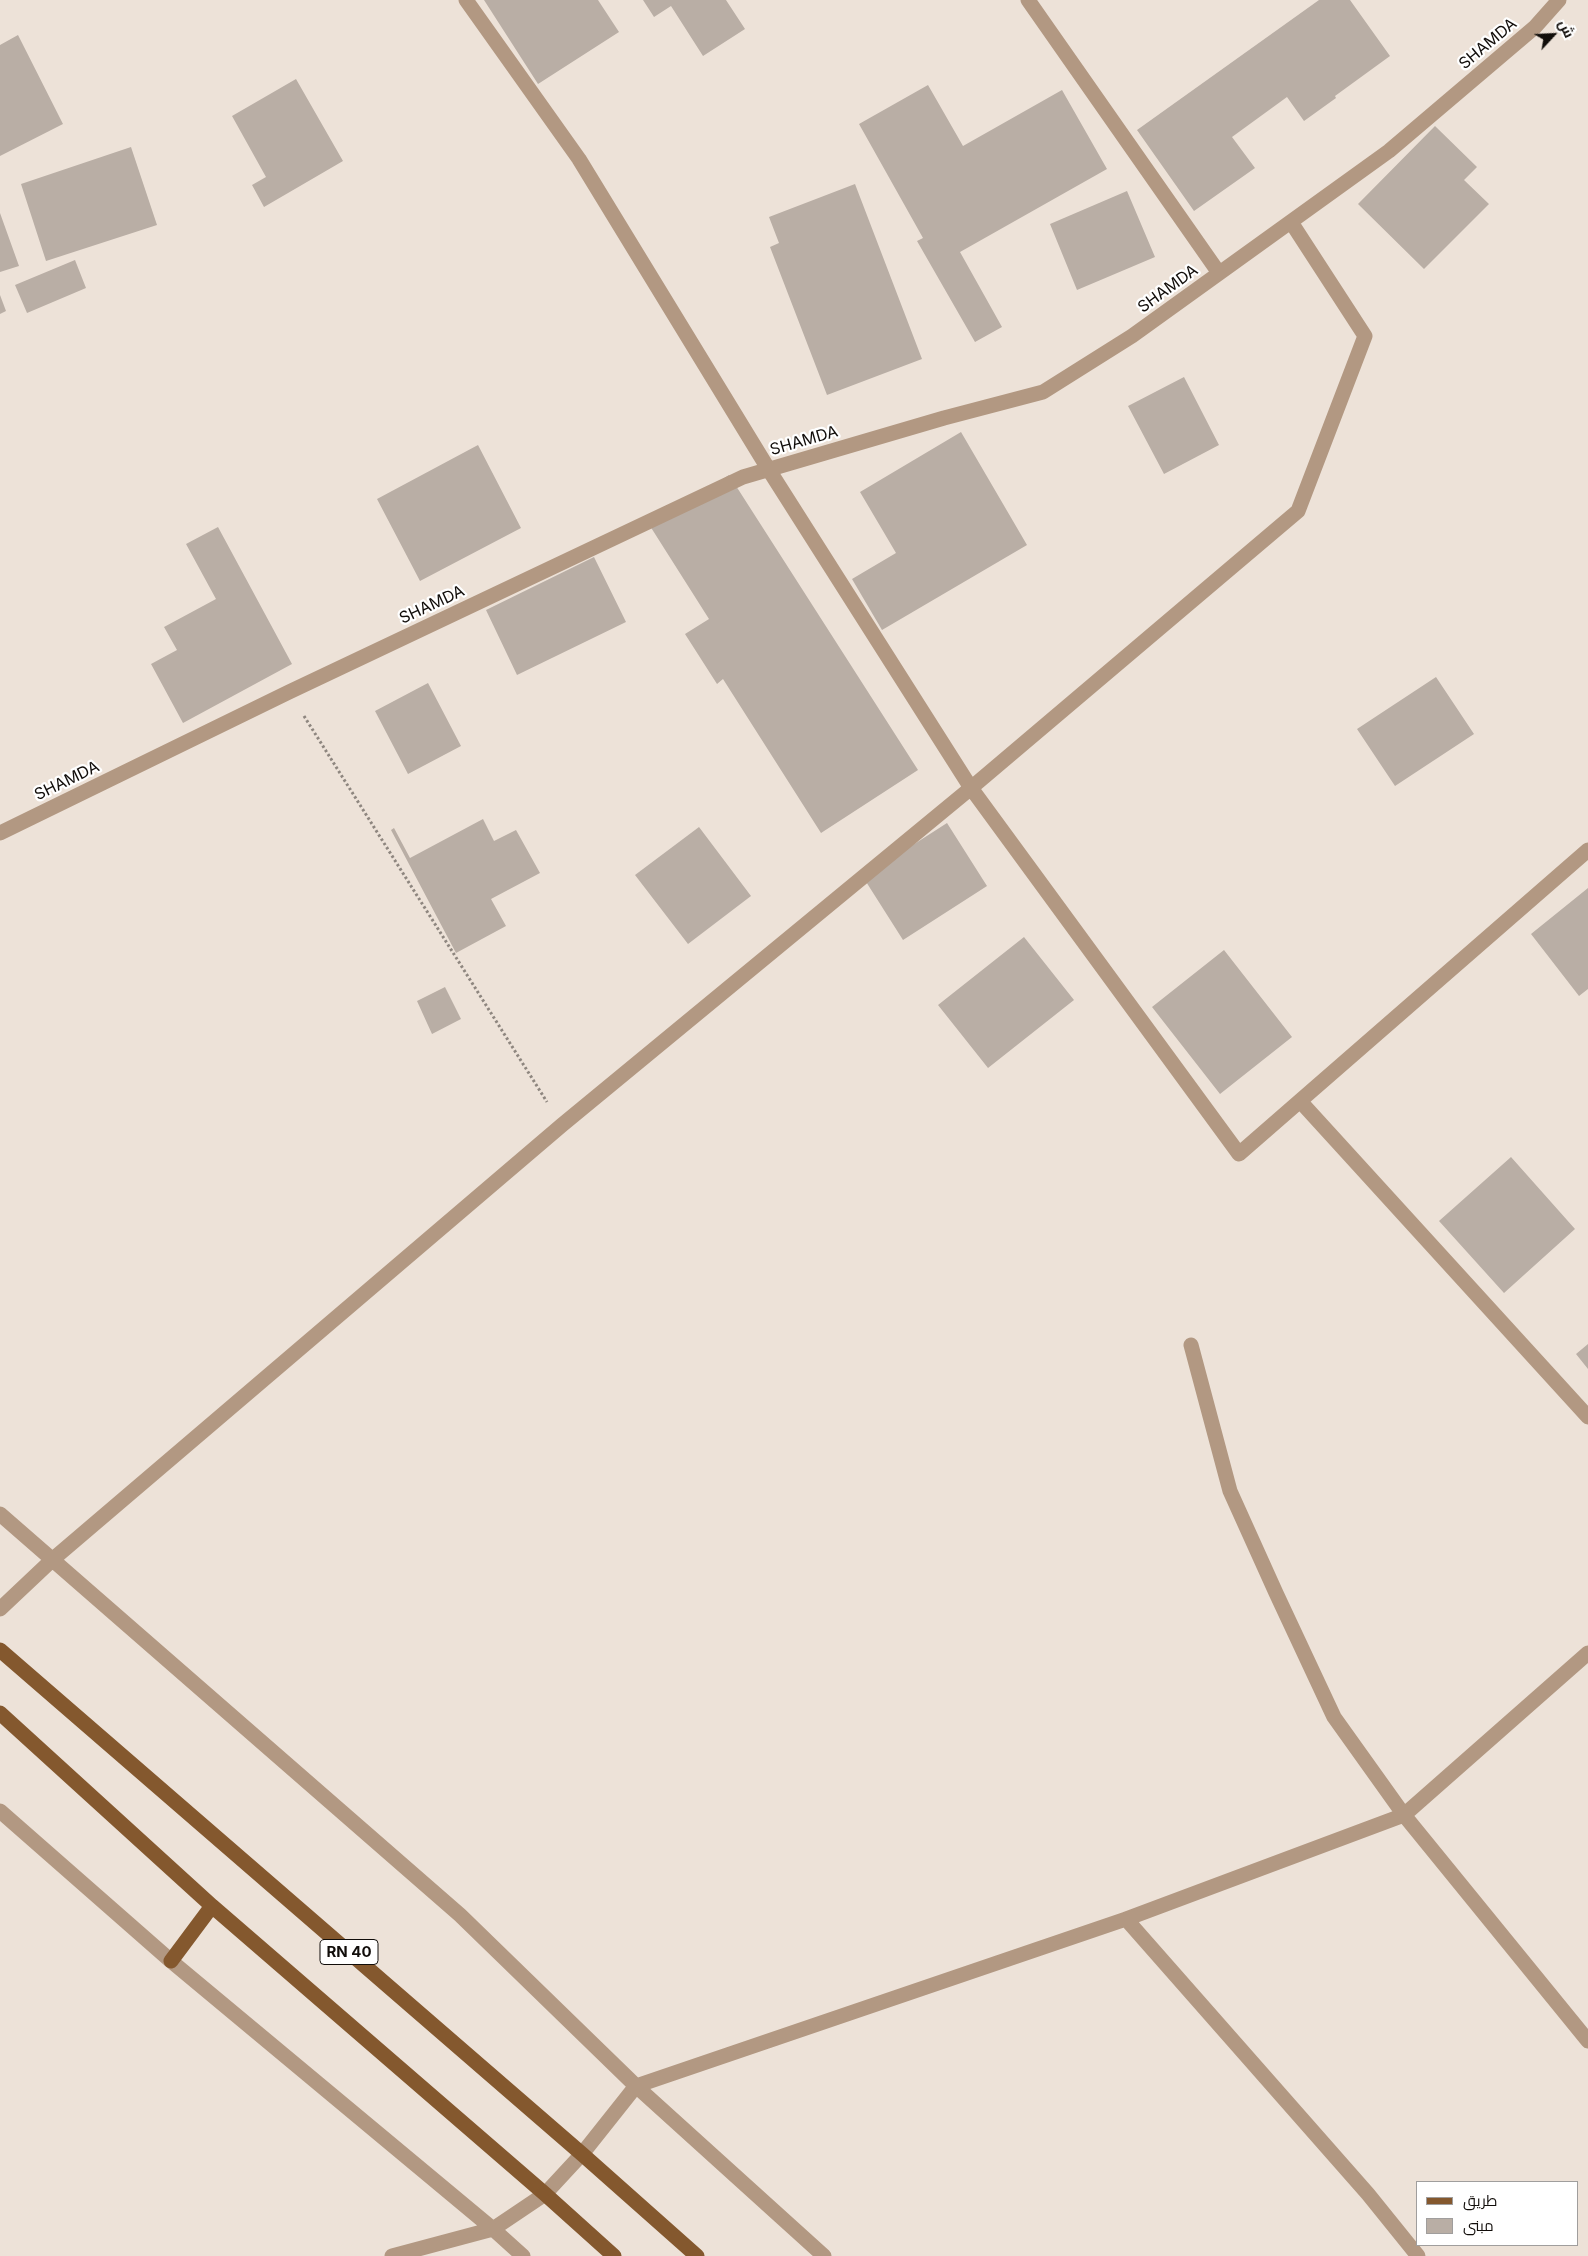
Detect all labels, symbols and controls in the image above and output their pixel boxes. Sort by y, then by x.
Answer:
north arrow [1528,10,1578,60]
street label: SHAMDA [1455,14,1521,74]
text: ش [1556,17,1579,40]
street label: SHAMDA [1134,261,1202,317]
street label: SHAMDA [768,422,840,460]
street label: SHAMDA [396,582,468,628]
street label: SHAMDA [31,757,103,805]
road number: RN 40 [320,1940,378,1964]
legend [1416,2181,1578,2246]
text: طريق [1463,2191,1497,2210]
text: مبنى [1463,2216,1494,2235]

